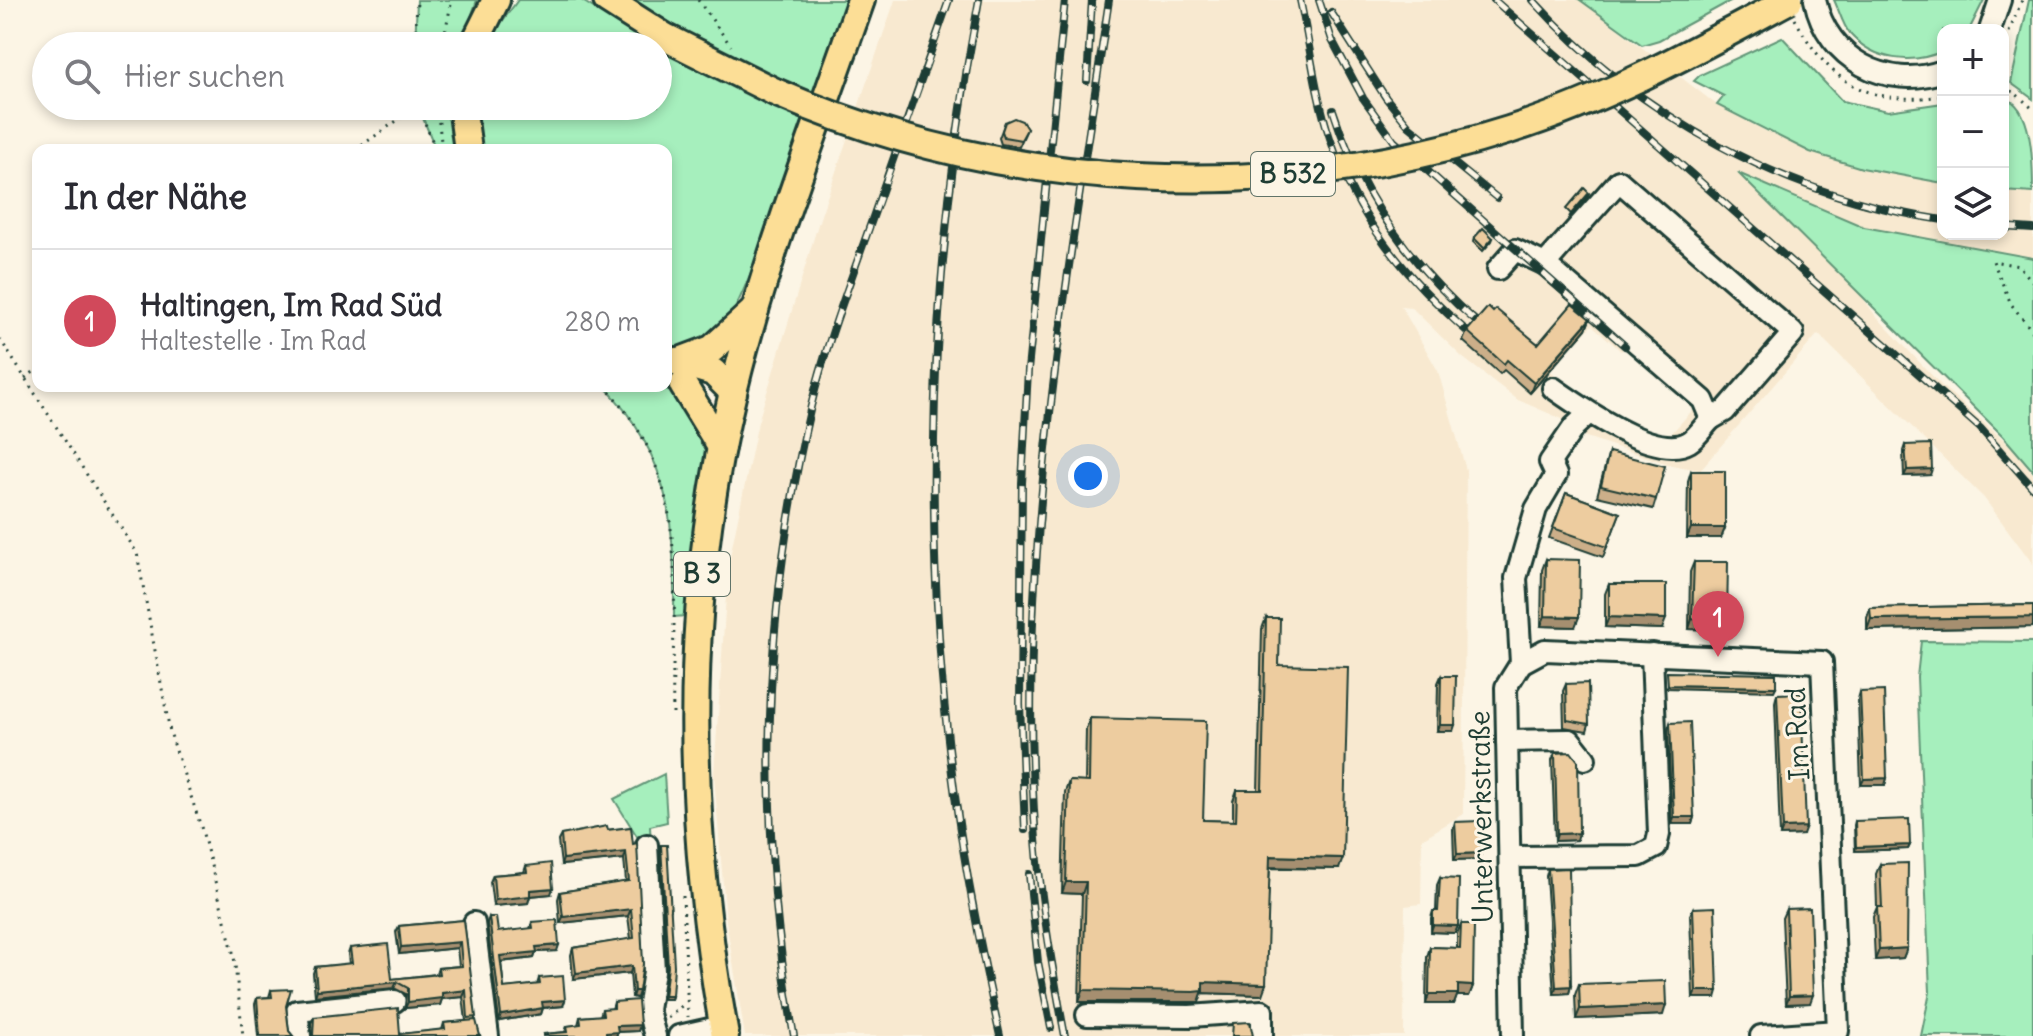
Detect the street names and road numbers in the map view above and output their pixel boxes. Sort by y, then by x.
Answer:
road number: B 532 [1251,152,1335,196]
road number: B 3 [674,552,730,596]
street label: Im Rad [1777,686,1817,782]
street label: Unterwerkstraße [1461,710,1501,924]

